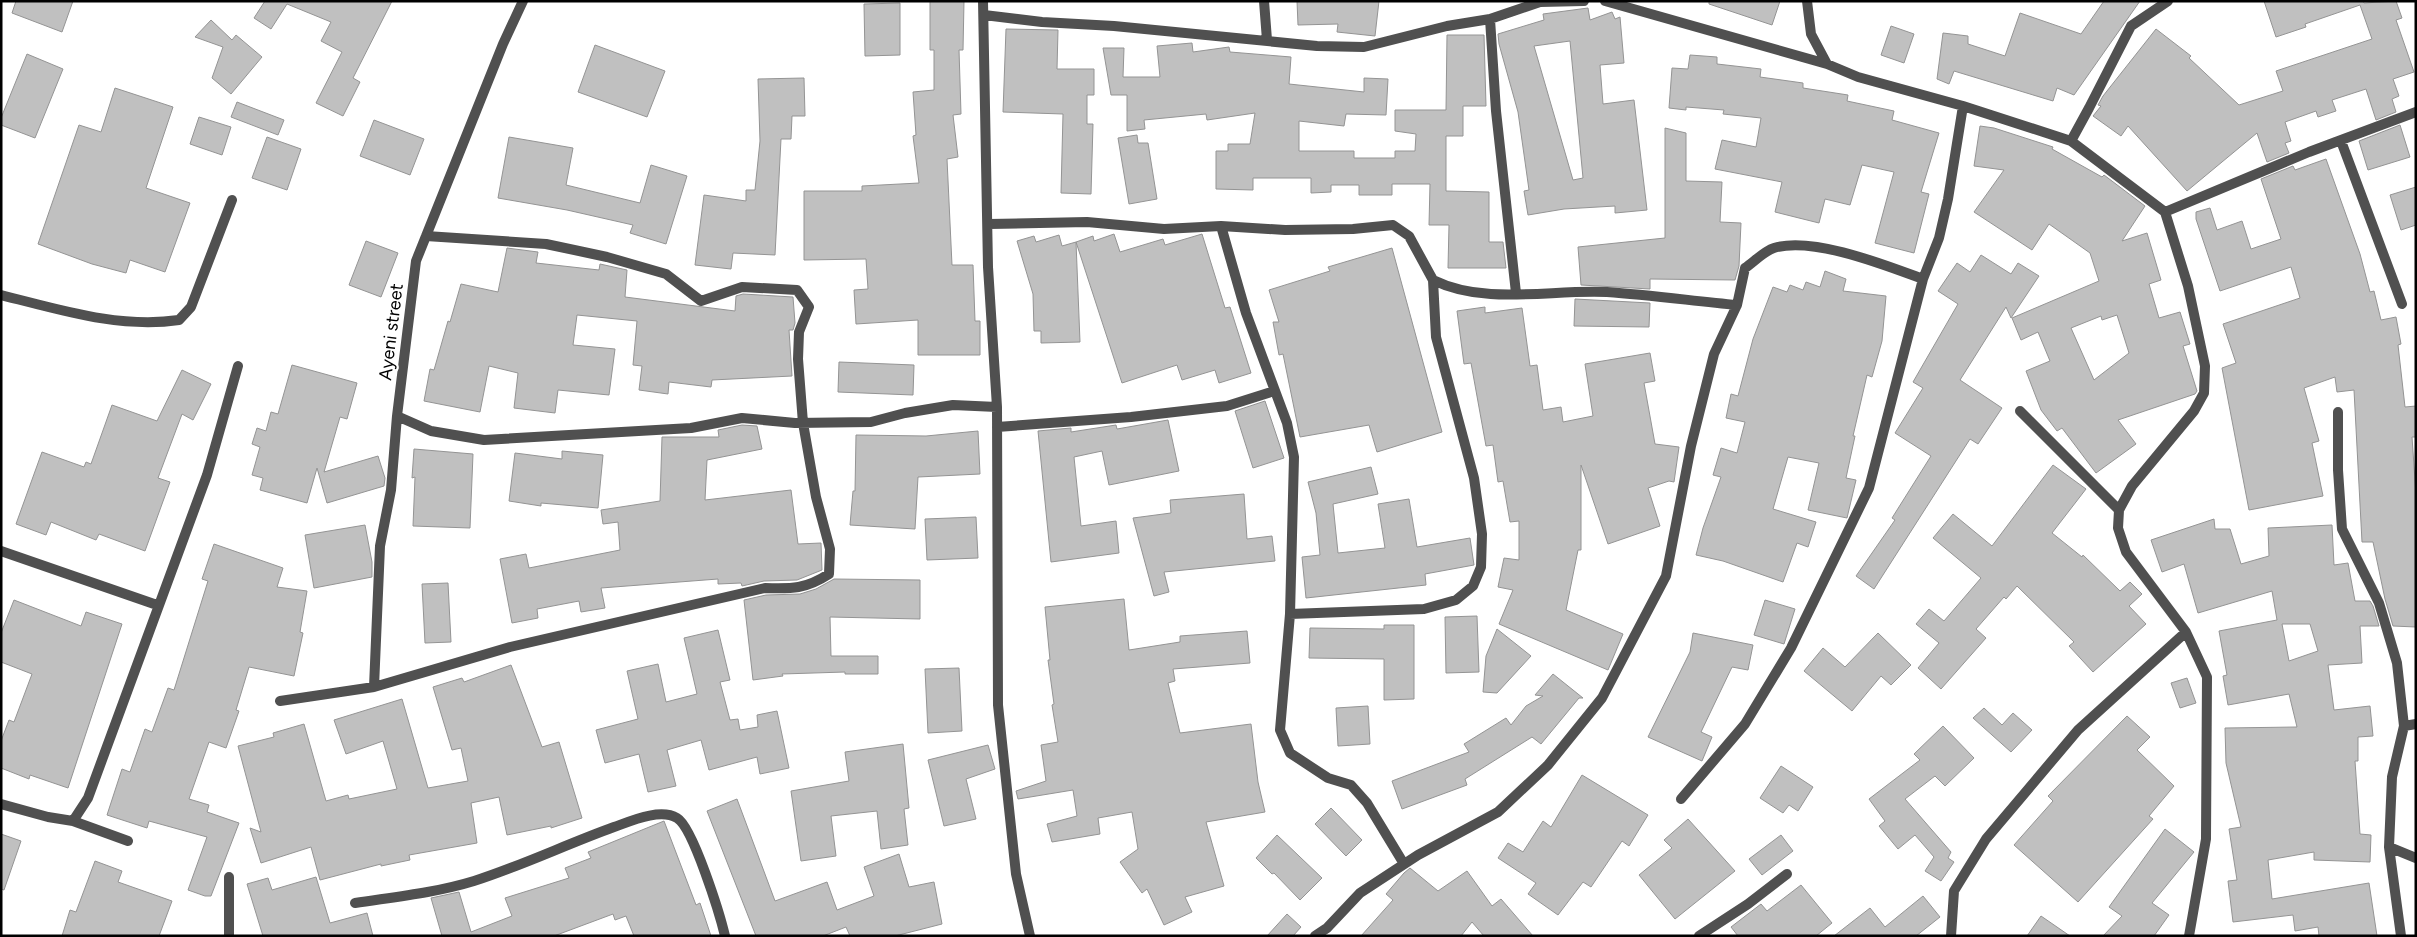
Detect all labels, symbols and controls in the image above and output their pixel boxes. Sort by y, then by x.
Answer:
street label: Ayeni street [374,282,408,382]

